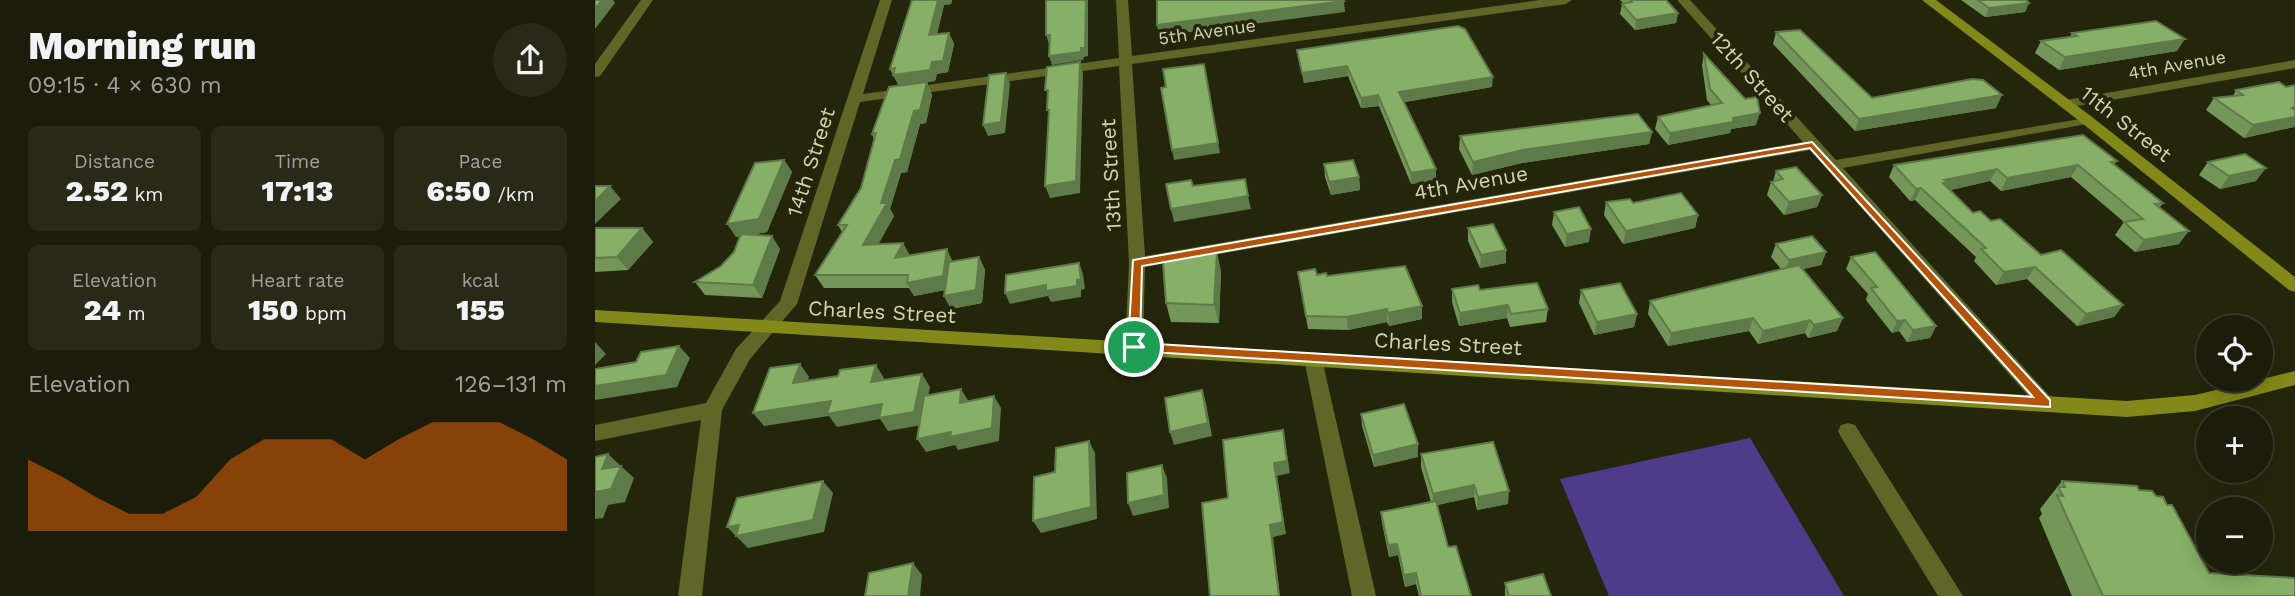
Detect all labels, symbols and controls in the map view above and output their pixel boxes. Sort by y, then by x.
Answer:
street label: 5th Avenue [1157,14,1257,49]
button: share [493,23,567,97]
text: Morning run [28,24,257,68]
street label: 12th Street [1705,26,1799,127]
street label: 4th Avenue [2126,46,2227,83]
text: 09:15 · 4 × 630 m [28,72,222,99]
street label: 11th Street [2076,80,2177,167]
street label: 14th Street [781,104,840,220]
street label: 13th Street [1095,118,1126,232]
text: Distance [74,150,155,173]
text: Time [275,150,320,173]
text: Pace [459,150,502,173]
street label: 4th Avenue [1412,160,1530,205]
text: 2.52 [66,173,128,208]
text: 17:13 [262,173,333,208]
text: 6:50 [426,173,491,208]
text: km [128,183,163,206]
text: /km [491,183,535,206]
text: Elevation [72,269,157,292]
text: Heart rate [251,269,344,292]
text: kcal [462,269,499,292]
text: 24 [83,292,121,327]
text: 150 [248,292,298,327]
text: 155 [456,292,505,327]
street label: Charles Street [808,295,957,328]
text: m [121,302,146,325]
text: bpm [298,302,347,325]
map controls [2196,315,2273,574]
button: locate [2196,315,2273,392]
pin [1104,317,1164,377]
street label: Charles Street [1374,327,1523,360]
icon: arrive [1115,328,1153,366]
text: Elevation [28,371,131,398]
text: 126–131 m [455,371,567,398]
button: + [2196,406,2273,483]
button: − [2196,497,2273,574]

